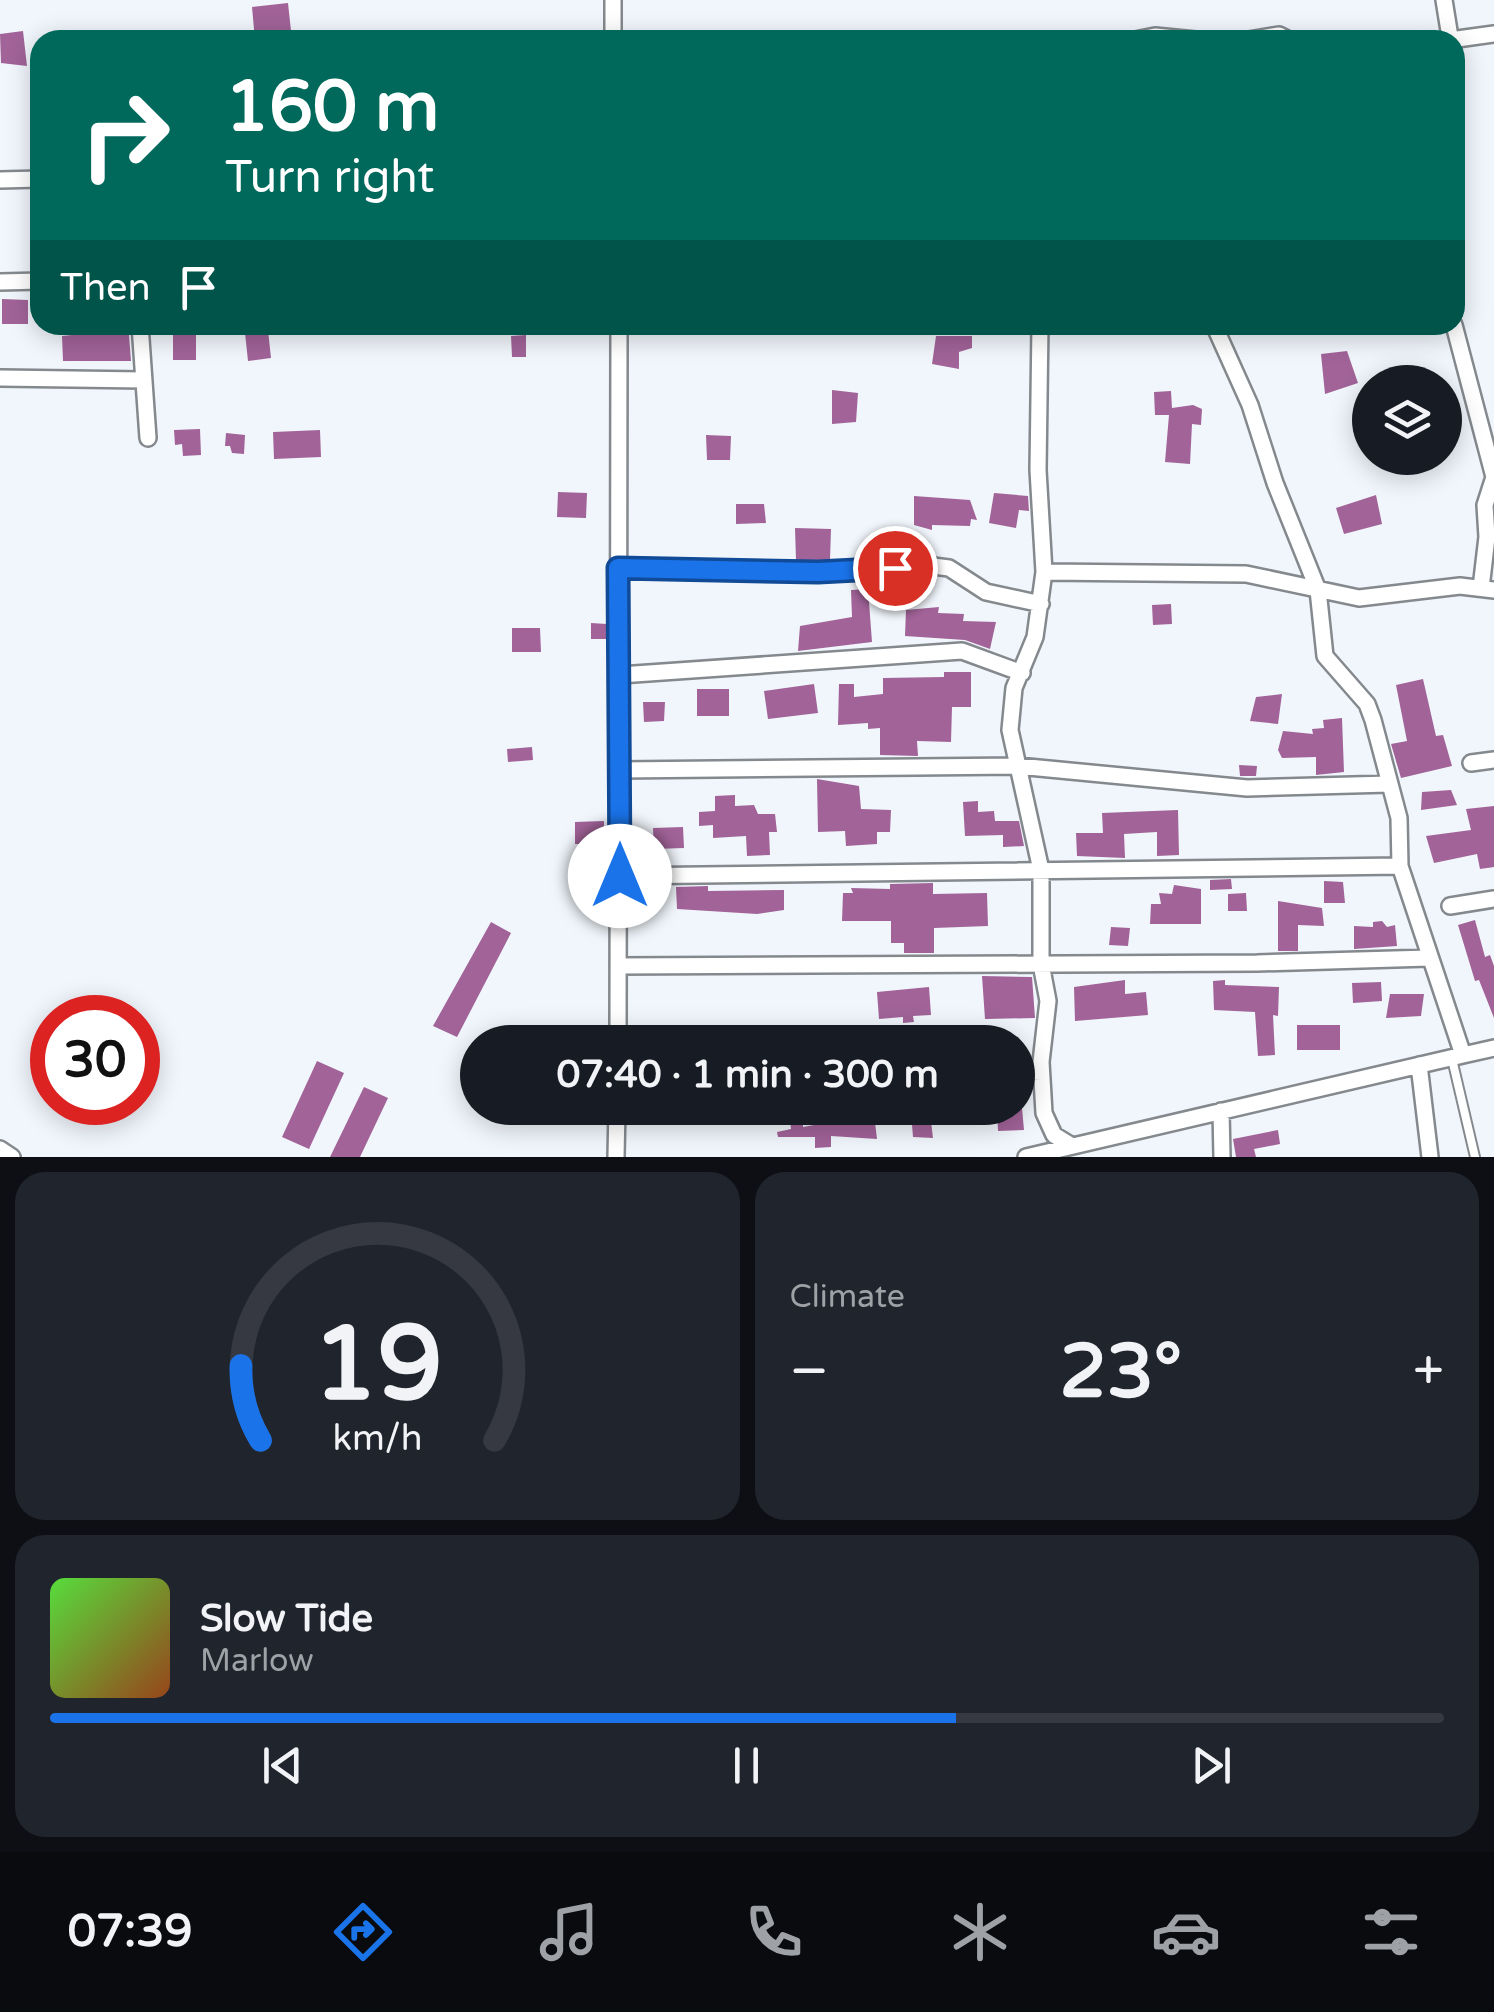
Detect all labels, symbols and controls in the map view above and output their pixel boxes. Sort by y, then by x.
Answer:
text: 160 m [225,66,439,150]
icon: right [60,70,190,200]
text: Turn right [225,151,434,205]
icon: arrive [171,260,226,315]
text: Then [60,265,151,311]
map controls [1352,365,1462,475]
button: layers [1352,365,1462,475]
pin [853,526,938,611]
icon: arrive [868,541,923,596]
position arrow [568,824,672,928]
speed limit sign: 30 [30,995,160,1125]
text: 07:40 · 1 min · 300 m [556,1052,939,1098]
text: Climate [790,1278,905,1316]
text: 19 [312,1303,443,1428]
text: 23° [1060,1327,1182,1417]
text: − [790,1339,829,1405]
text: + [1413,1339,1444,1405]
text: km/h [332,1417,422,1460]
text: Slow Tide [200,1596,373,1642]
text: Marlow [200,1642,314,1680]
icon: previous [255,1738,310,1793]
icon: pause [719,1738,774,1793]
icon: next [1184,1738,1239,1793]
icon: directions [328,1897,398,1967]
icon: music [534,1897,604,1967]
icon: phone [739,1897,809,1967]
icon: climate [945,1897,1015,1967]
icon: car [1151,1897,1221,1967]
icon: filters [1356,1897,1426,1967]
text: 07:39 [68,1905,193,1959]

